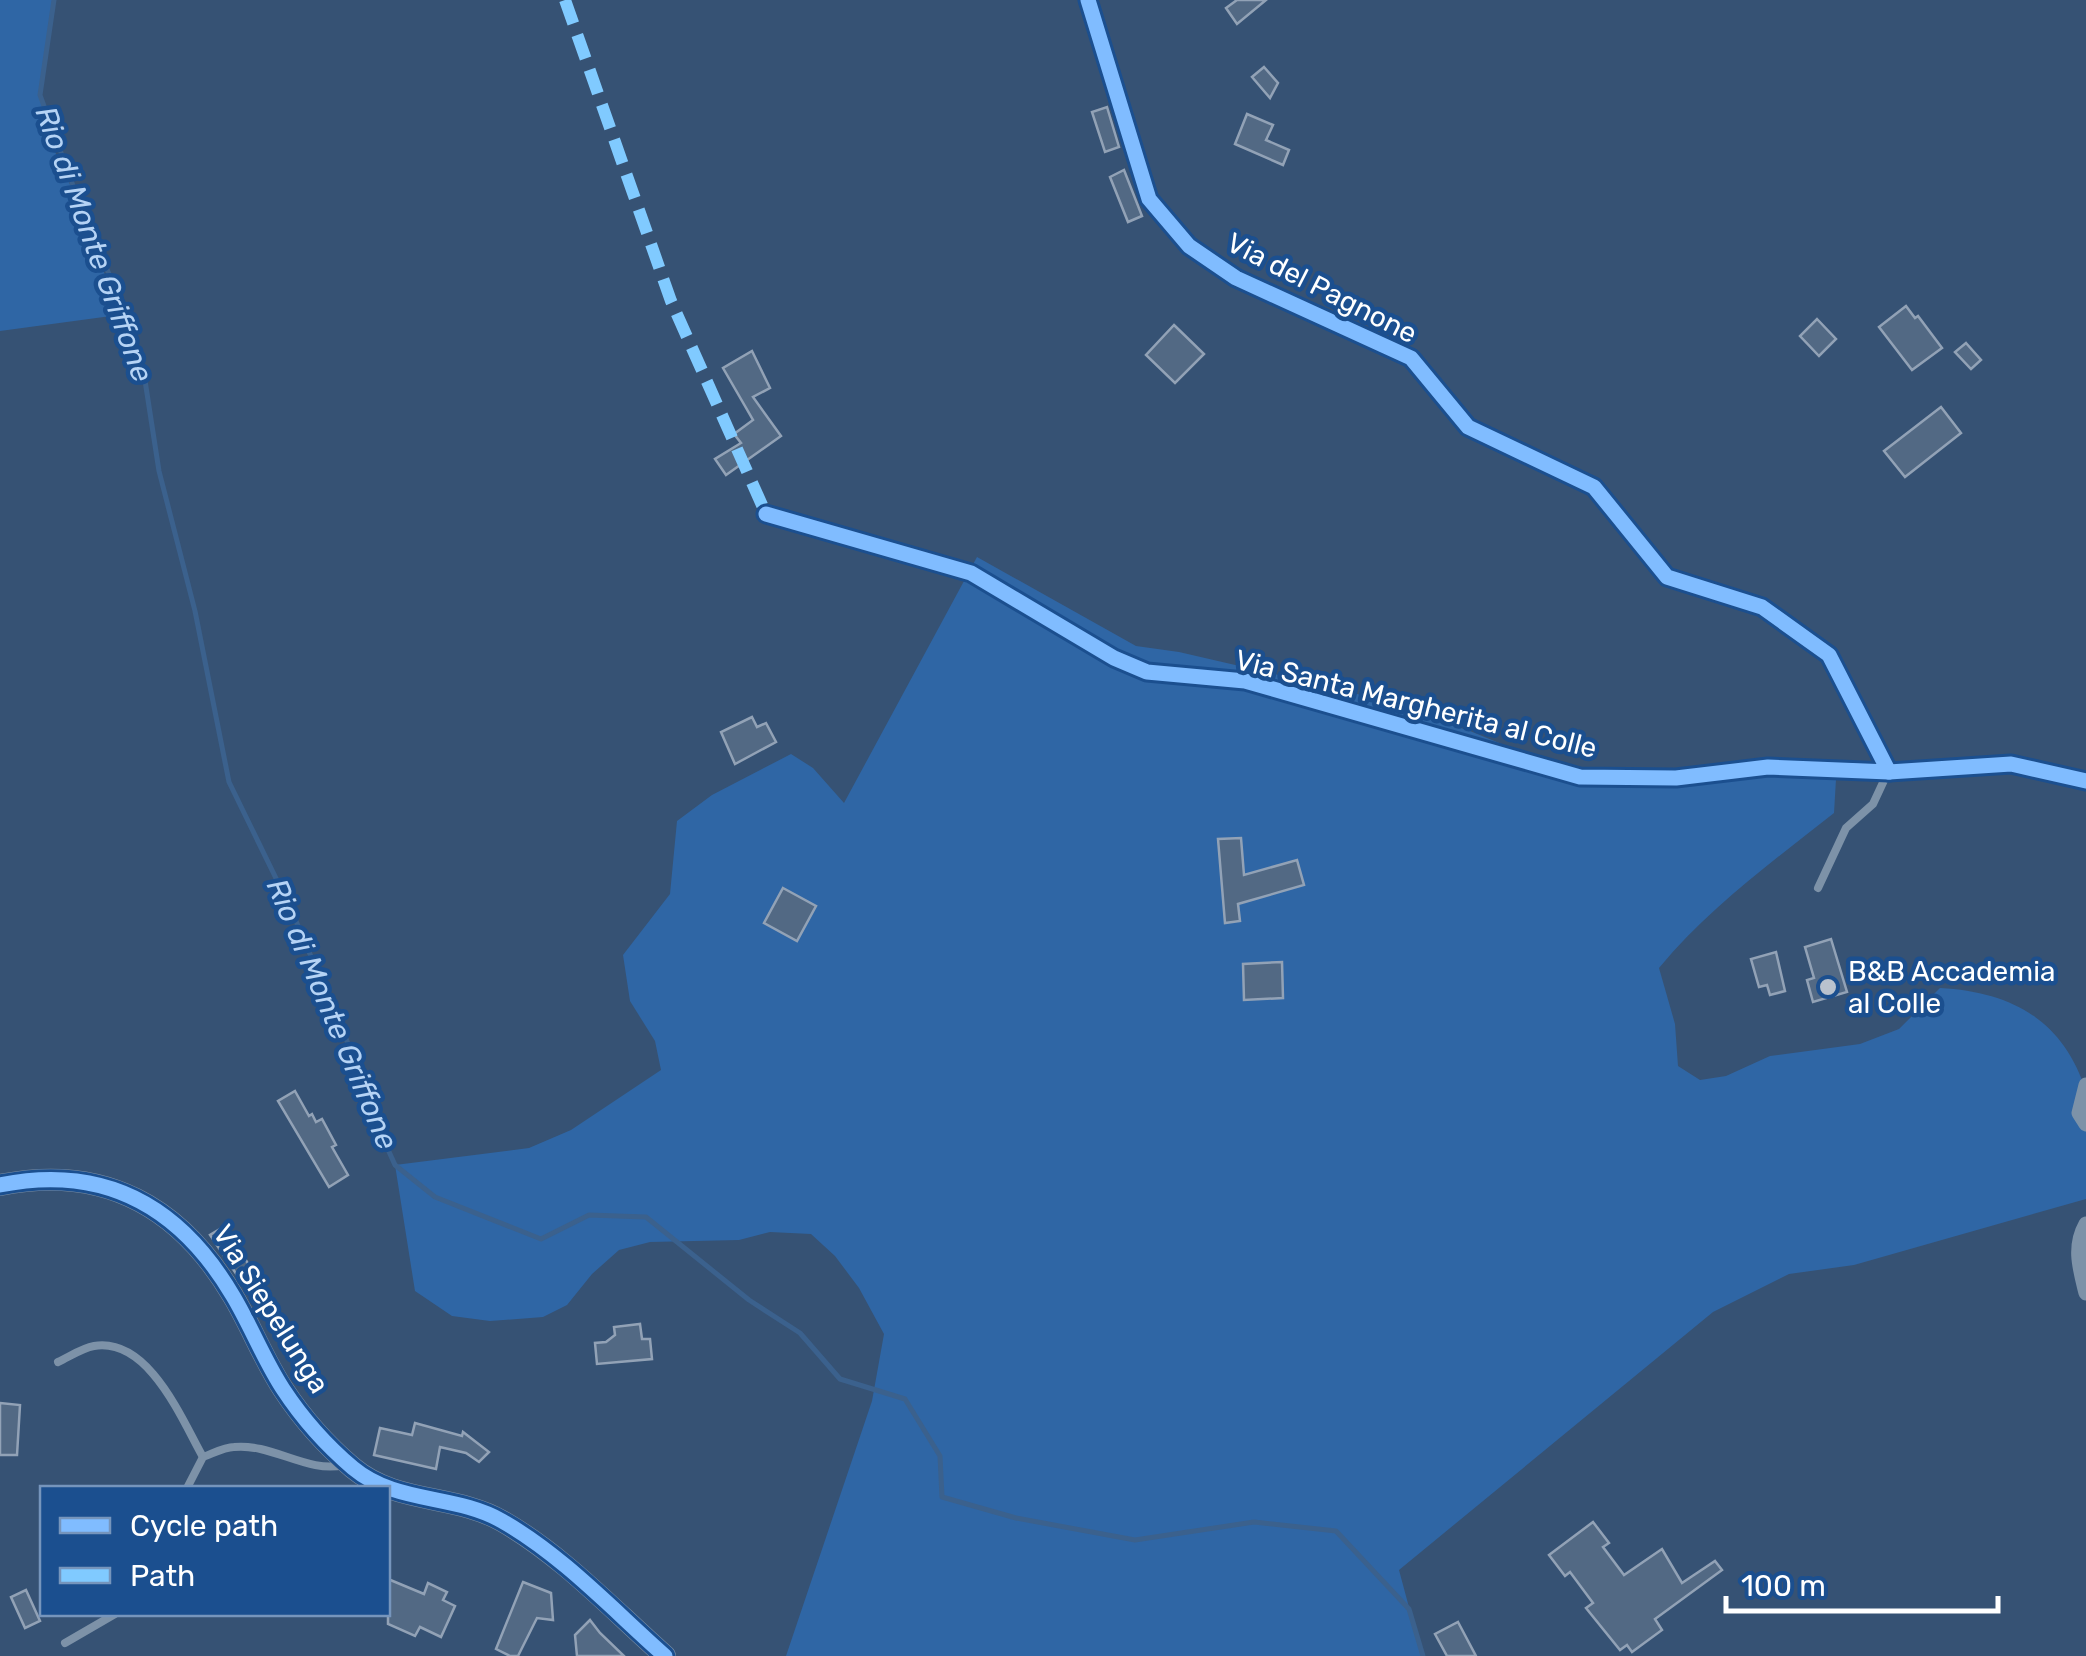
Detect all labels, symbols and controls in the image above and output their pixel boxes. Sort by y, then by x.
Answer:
water label: Rio di Monte Griffone [27,101,161,387]
street label: Via del Pagnone [1221,226,1423,350]
street label: Via Santa Margherita al Colle [1232,643,1600,765]
water label: Rio di Monte Griffone [259,873,405,1155]
place label: B&B Accademia al Colle [1848,955,2055,1020]
marker: B&B Accademia al Colle [1817,976,1839,998]
street label: Via Siepelunga [206,1219,336,1399]
legend [40,1486,390,1616]
text: Cycle path [130,1508,278,1544]
scale bar [1726,1551,1998,1613]
text: Path [130,1558,195,1594]
text: 100 m [1741,1568,1826,1604]

